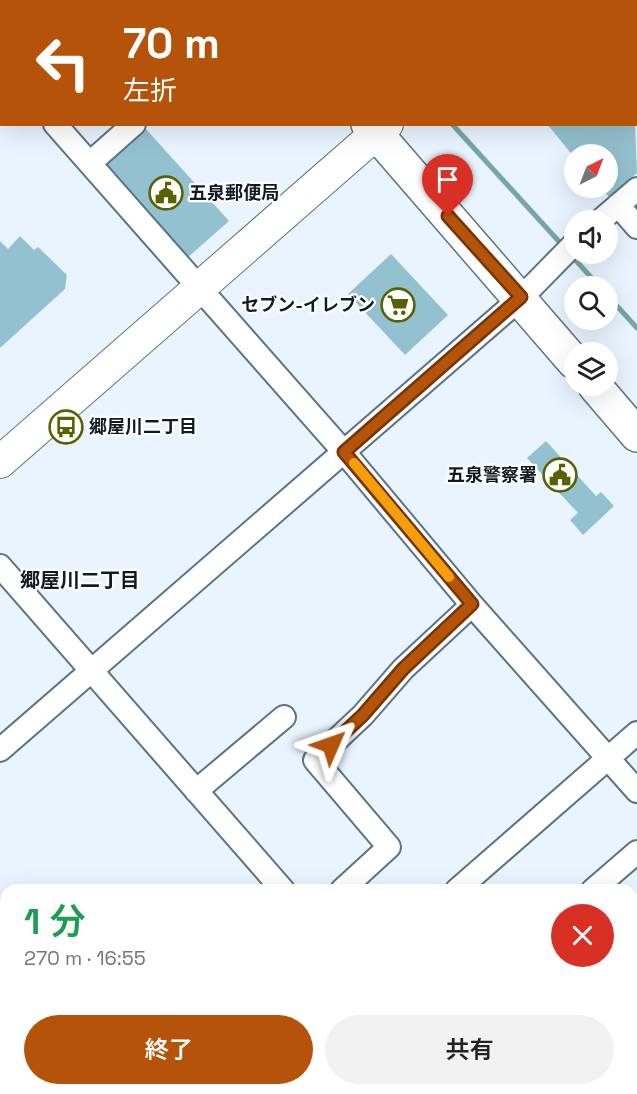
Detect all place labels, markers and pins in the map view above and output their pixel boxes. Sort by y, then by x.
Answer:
pin [422,154,473,216]
public building icon: 五泉郵便局 [148,175,184,211]
place label: 五泉郵便局 [189,181,279,204]
supermarket icon: セブン-イレブン [380,287,416,323]
place label: セブン-イレブン [241,293,375,316]
bus stop icon: 郷屋川二丁目 [48,409,84,445]
place label: 郷屋川二丁目 [89,415,197,438]
public building icon: 五泉警察署 [542,457,578,493]
place label: 五泉警察署 [447,463,537,486]

